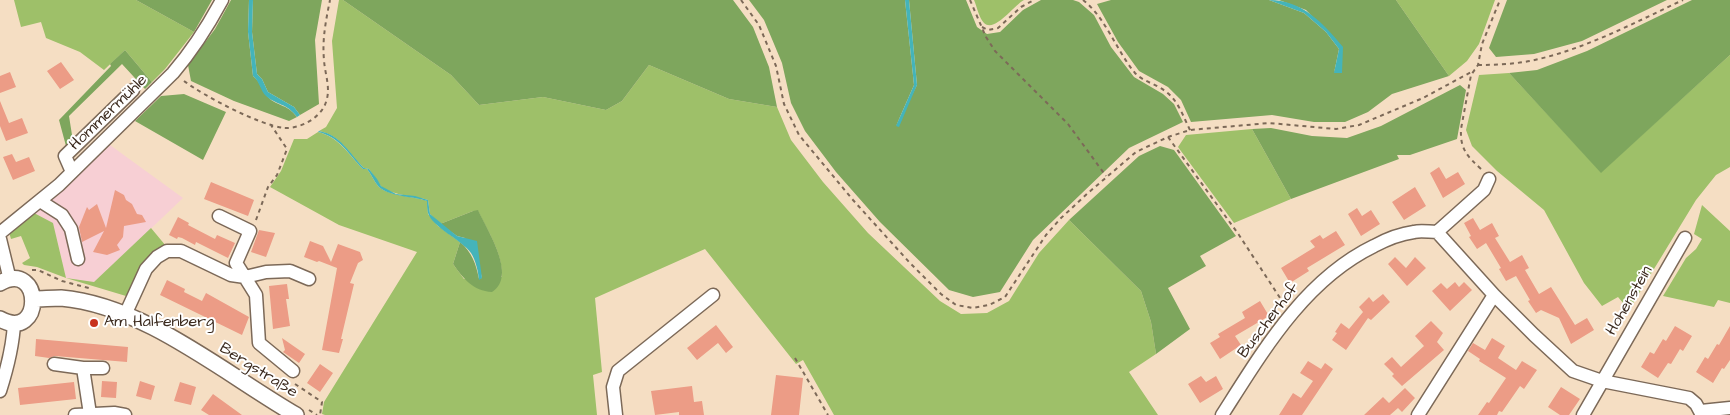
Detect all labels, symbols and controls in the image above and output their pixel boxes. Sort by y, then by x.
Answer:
street label: Hommermühle [66,71,152,155]
street label: Hohenstein [1602,263,1658,339]
street label: Buscherhof [1234,279,1304,363]
place label: Am Halfenberg [104,313,214,333]
marker: Am Halfenberg [88,317,100,329]
street label: Bergstraße [215,339,301,403]

